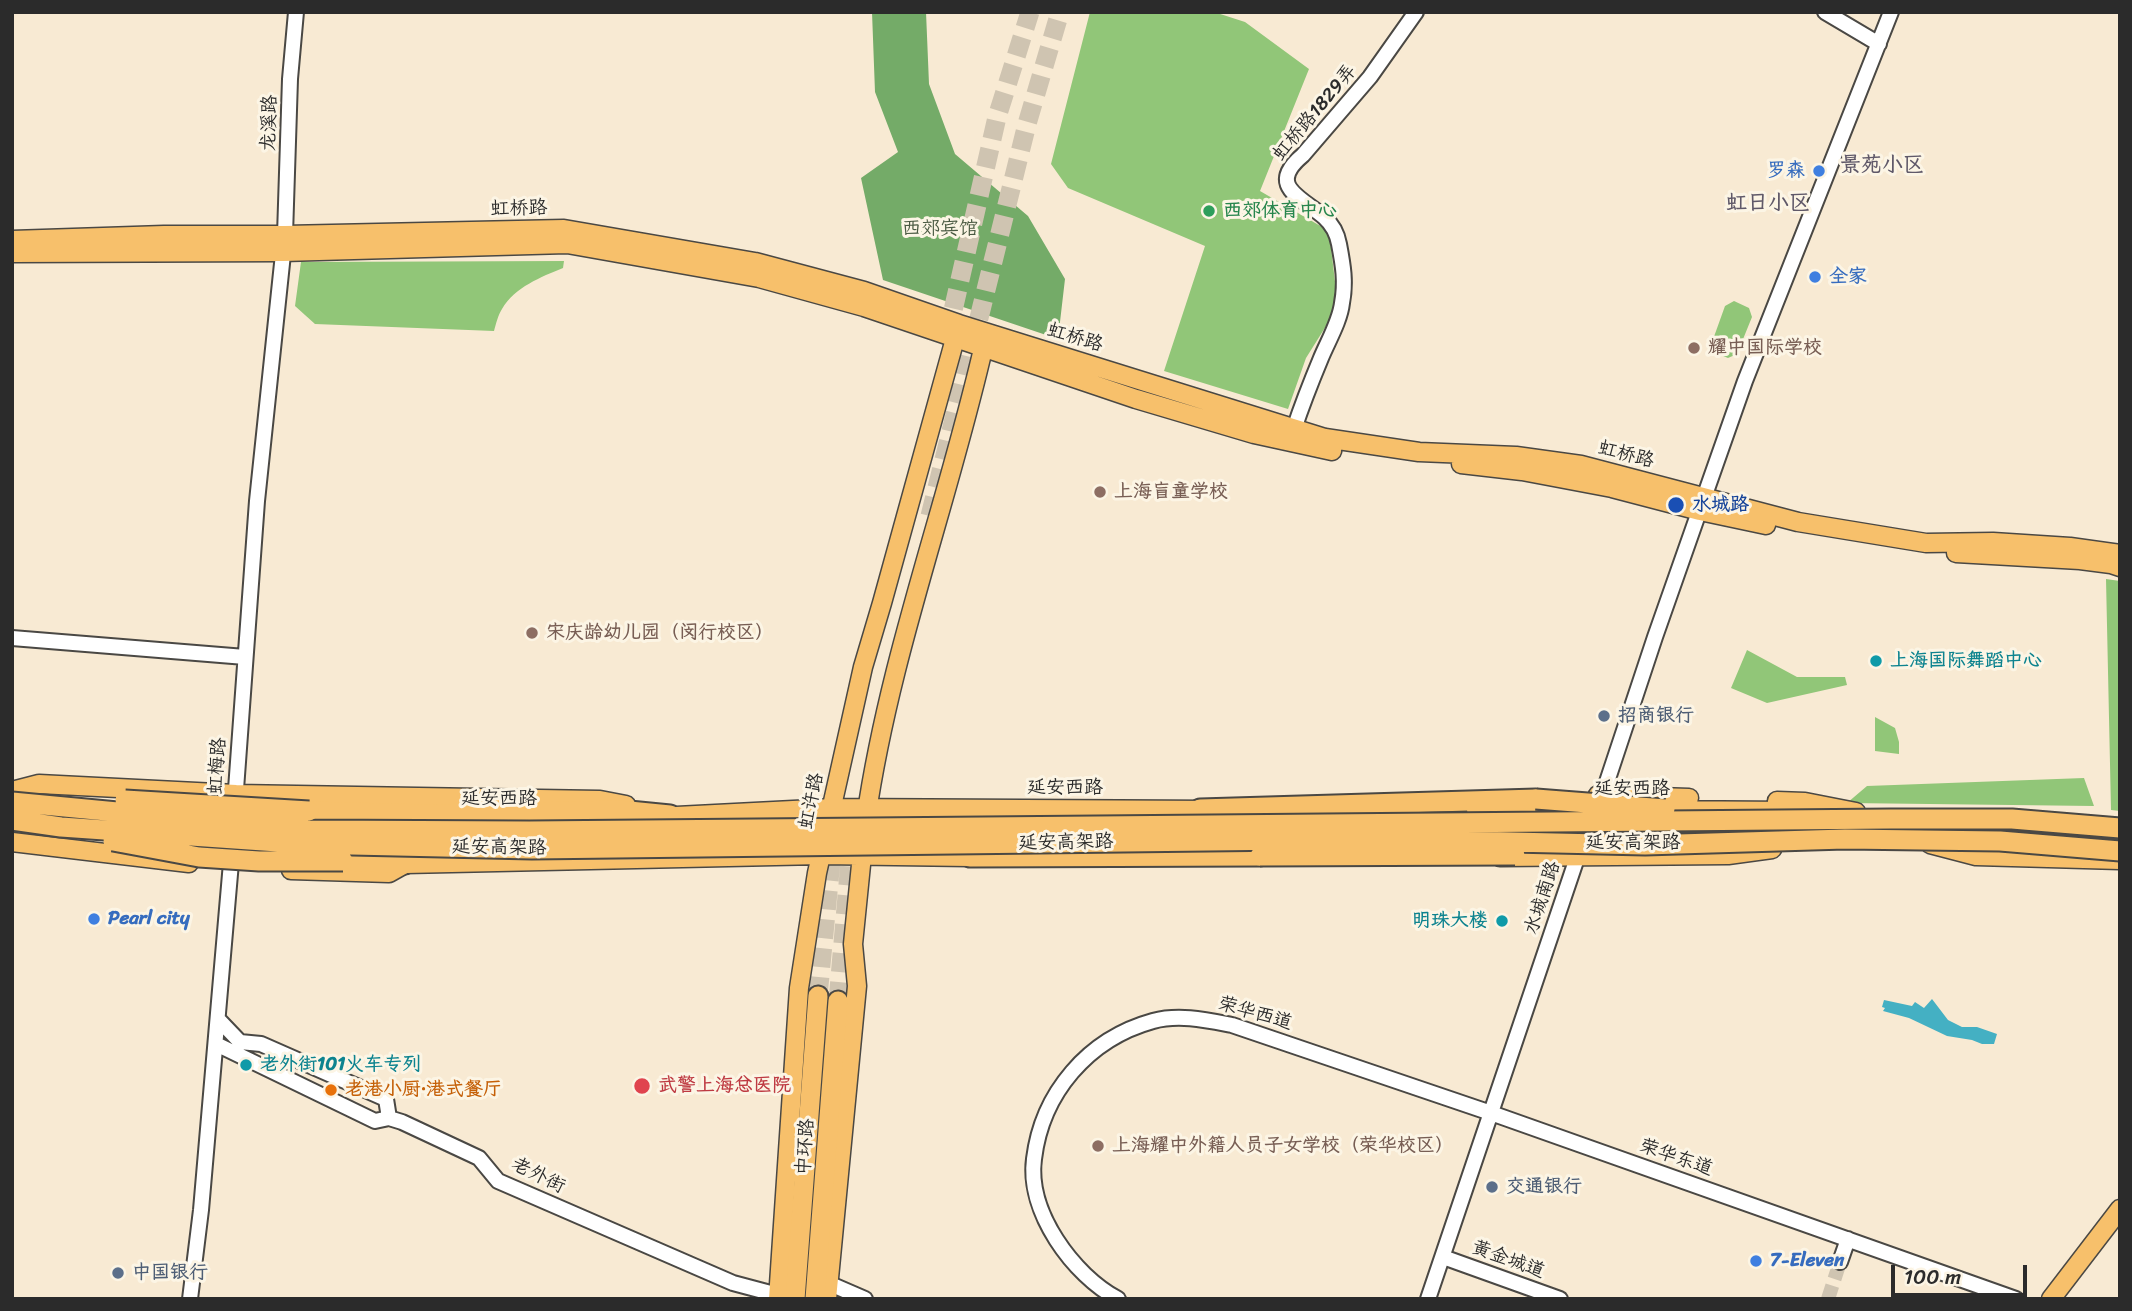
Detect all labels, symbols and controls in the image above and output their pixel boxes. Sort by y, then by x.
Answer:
street label: 虹桥路1829弄 [1268,60,1362,166]
street label: 龙溪路 [258,94,282,152]
district label: 景苑小区 [1840,153,1924,179]
place label: 罗森 [1767,160,1805,182]
marker: 罗森 [1811,163,1827,179]
district label: 虹日小区 [1726,191,1810,217]
street label: 虹桥路 [490,197,548,221]
place label: 西郊体育中心 [1223,200,1337,222]
marker: 西郊体育中心 [1201,203,1217,219]
park label: 西郊宾馆 [902,218,978,240]
place label: 全家 [1829,266,1867,288]
marker: 全家 [1807,269,1823,285]
street label: 虹桥路 [1044,319,1106,357]
place label: 耀中国际学校 [1708,337,1822,359]
marker: 耀中国际学校 [1686,340,1702,356]
street label: 虹桥路 [1596,437,1656,473]
place label: 上海盲童学校 [1114,481,1228,503]
marker: 上海盲童学校 [1092,484,1108,500]
place label: 水城路 [1692,494,1749,516]
marker: 水城路 [1666,495,1686,515]
place label: 宋庆龄幼儿园（闵行校区） [546,622,774,644]
marker: 宋庆龄幼儿园（闵行校区） [524,625,540,641]
place label: 上海国际舞蹈中心 [1890,650,2042,672]
marker: 上海国际舞蹈中心 [1868,653,1884,669]
place label: 招商银行 [1618,705,1694,727]
marker: 招商银行 [1596,708,1612,724]
street label: 虹梅路 [205,737,231,795]
street label: 虹许路 [795,771,829,831]
street label: 延安西路 [1027,777,1103,799]
street label: 延安西路 [1594,778,1670,800]
street label: 延安西路 [461,788,537,810]
street label: 延安高架路 [1018,831,1114,855]
street label: 延安高架路 [1586,832,1680,854]
street label: 延安高架路 [451,836,547,860]
street label: 水城南路 [1520,858,1566,938]
place label: Pearl city [108,908,190,930]
place label: 明珠大楼 [1412,910,1488,932]
marker: Pearl city [86,911,102,927]
marker: 明珠大楼 [1494,913,1510,929]
street label: 荣华西道 [1215,993,1295,1035]
place label: 老外街101火车专列 [260,1054,421,1076]
marker: 老外街101火车专列 [238,1057,254,1073]
place label: 武警上海总医院 [658,1075,791,1097]
marker: 武警上海总医院 [632,1076,652,1096]
place label: 老港小厨·港式餐厅 [345,1079,502,1101]
marker: 老港小厨·港式餐厅 [323,1082,339,1098]
street label: 中环路 [793,1118,819,1176]
place label: 上海耀中外籍人员子女学校（荣华校区） [1112,1135,1454,1157]
street label: 荣华东道 [1636,1135,1716,1181]
marker: 上海耀中外籍人员子女学校（荣华校区） [1090,1138,1106,1154]
street label: 老外街 [507,1153,569,1199]
place label: 交通银行 [1506,1176,1582,1198]
marker: 交通银行 [1484,1179,1500,1195]
street label: 黄金城道 [1468,1236,1548,1284]
place label: 7-Eleven [1770,1250,1844,1272]
scale bar [1894,1252,2030,1296]
marker: 7-Eleven [1748,1253,1764,1269]
text: 100 m [1904,1258,1961,1296]
place label: 中国银行 [132,1262,208,1284]
marker: 中国银行 [110,1265,126,1281]

